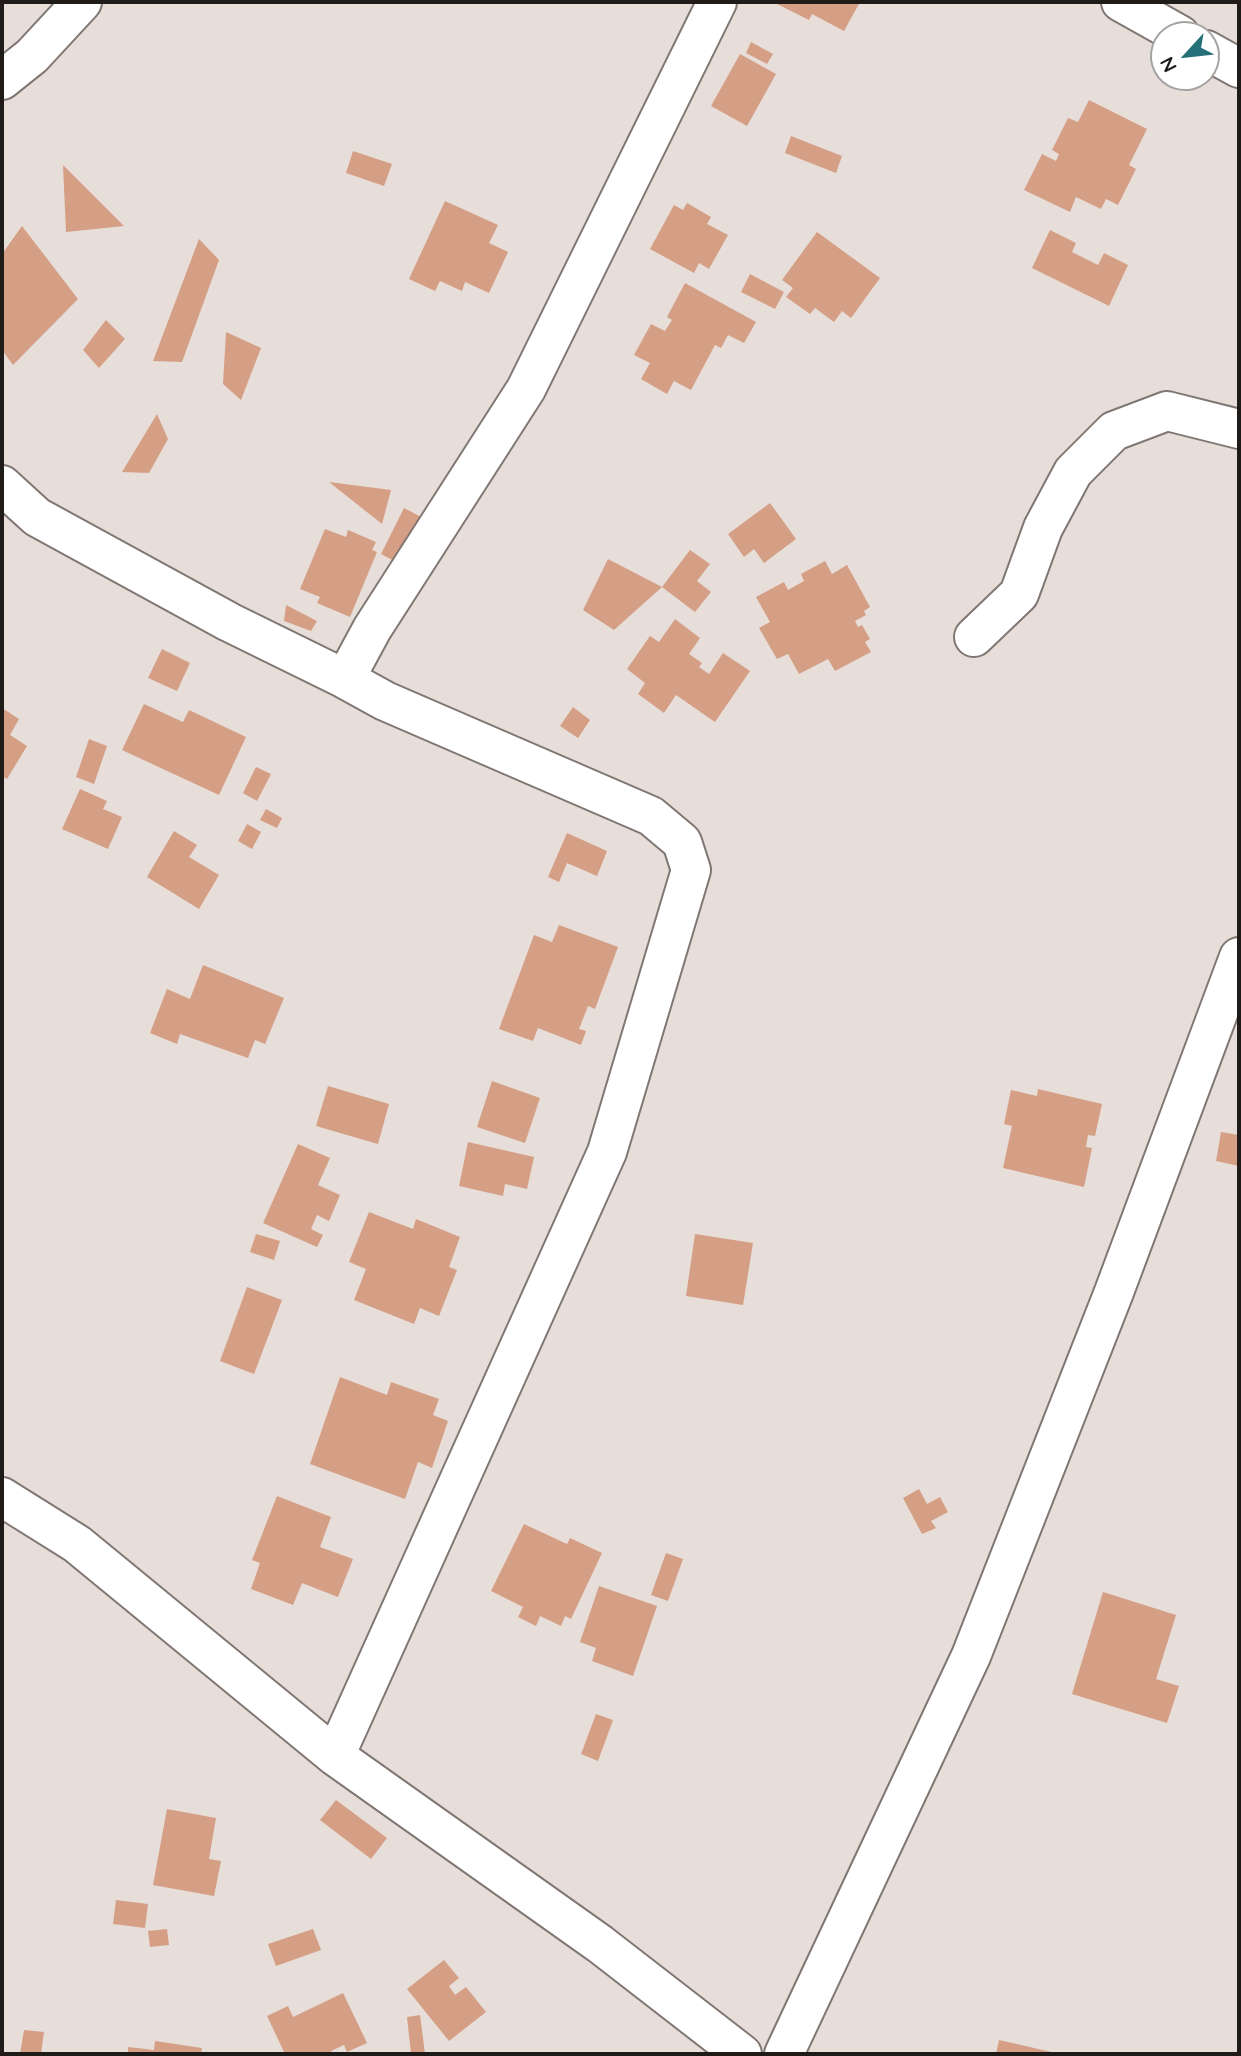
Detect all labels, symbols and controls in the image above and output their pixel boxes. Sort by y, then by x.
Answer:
north arrow [1150,21,1220,91]
text: N [1154,53,1182,76]

